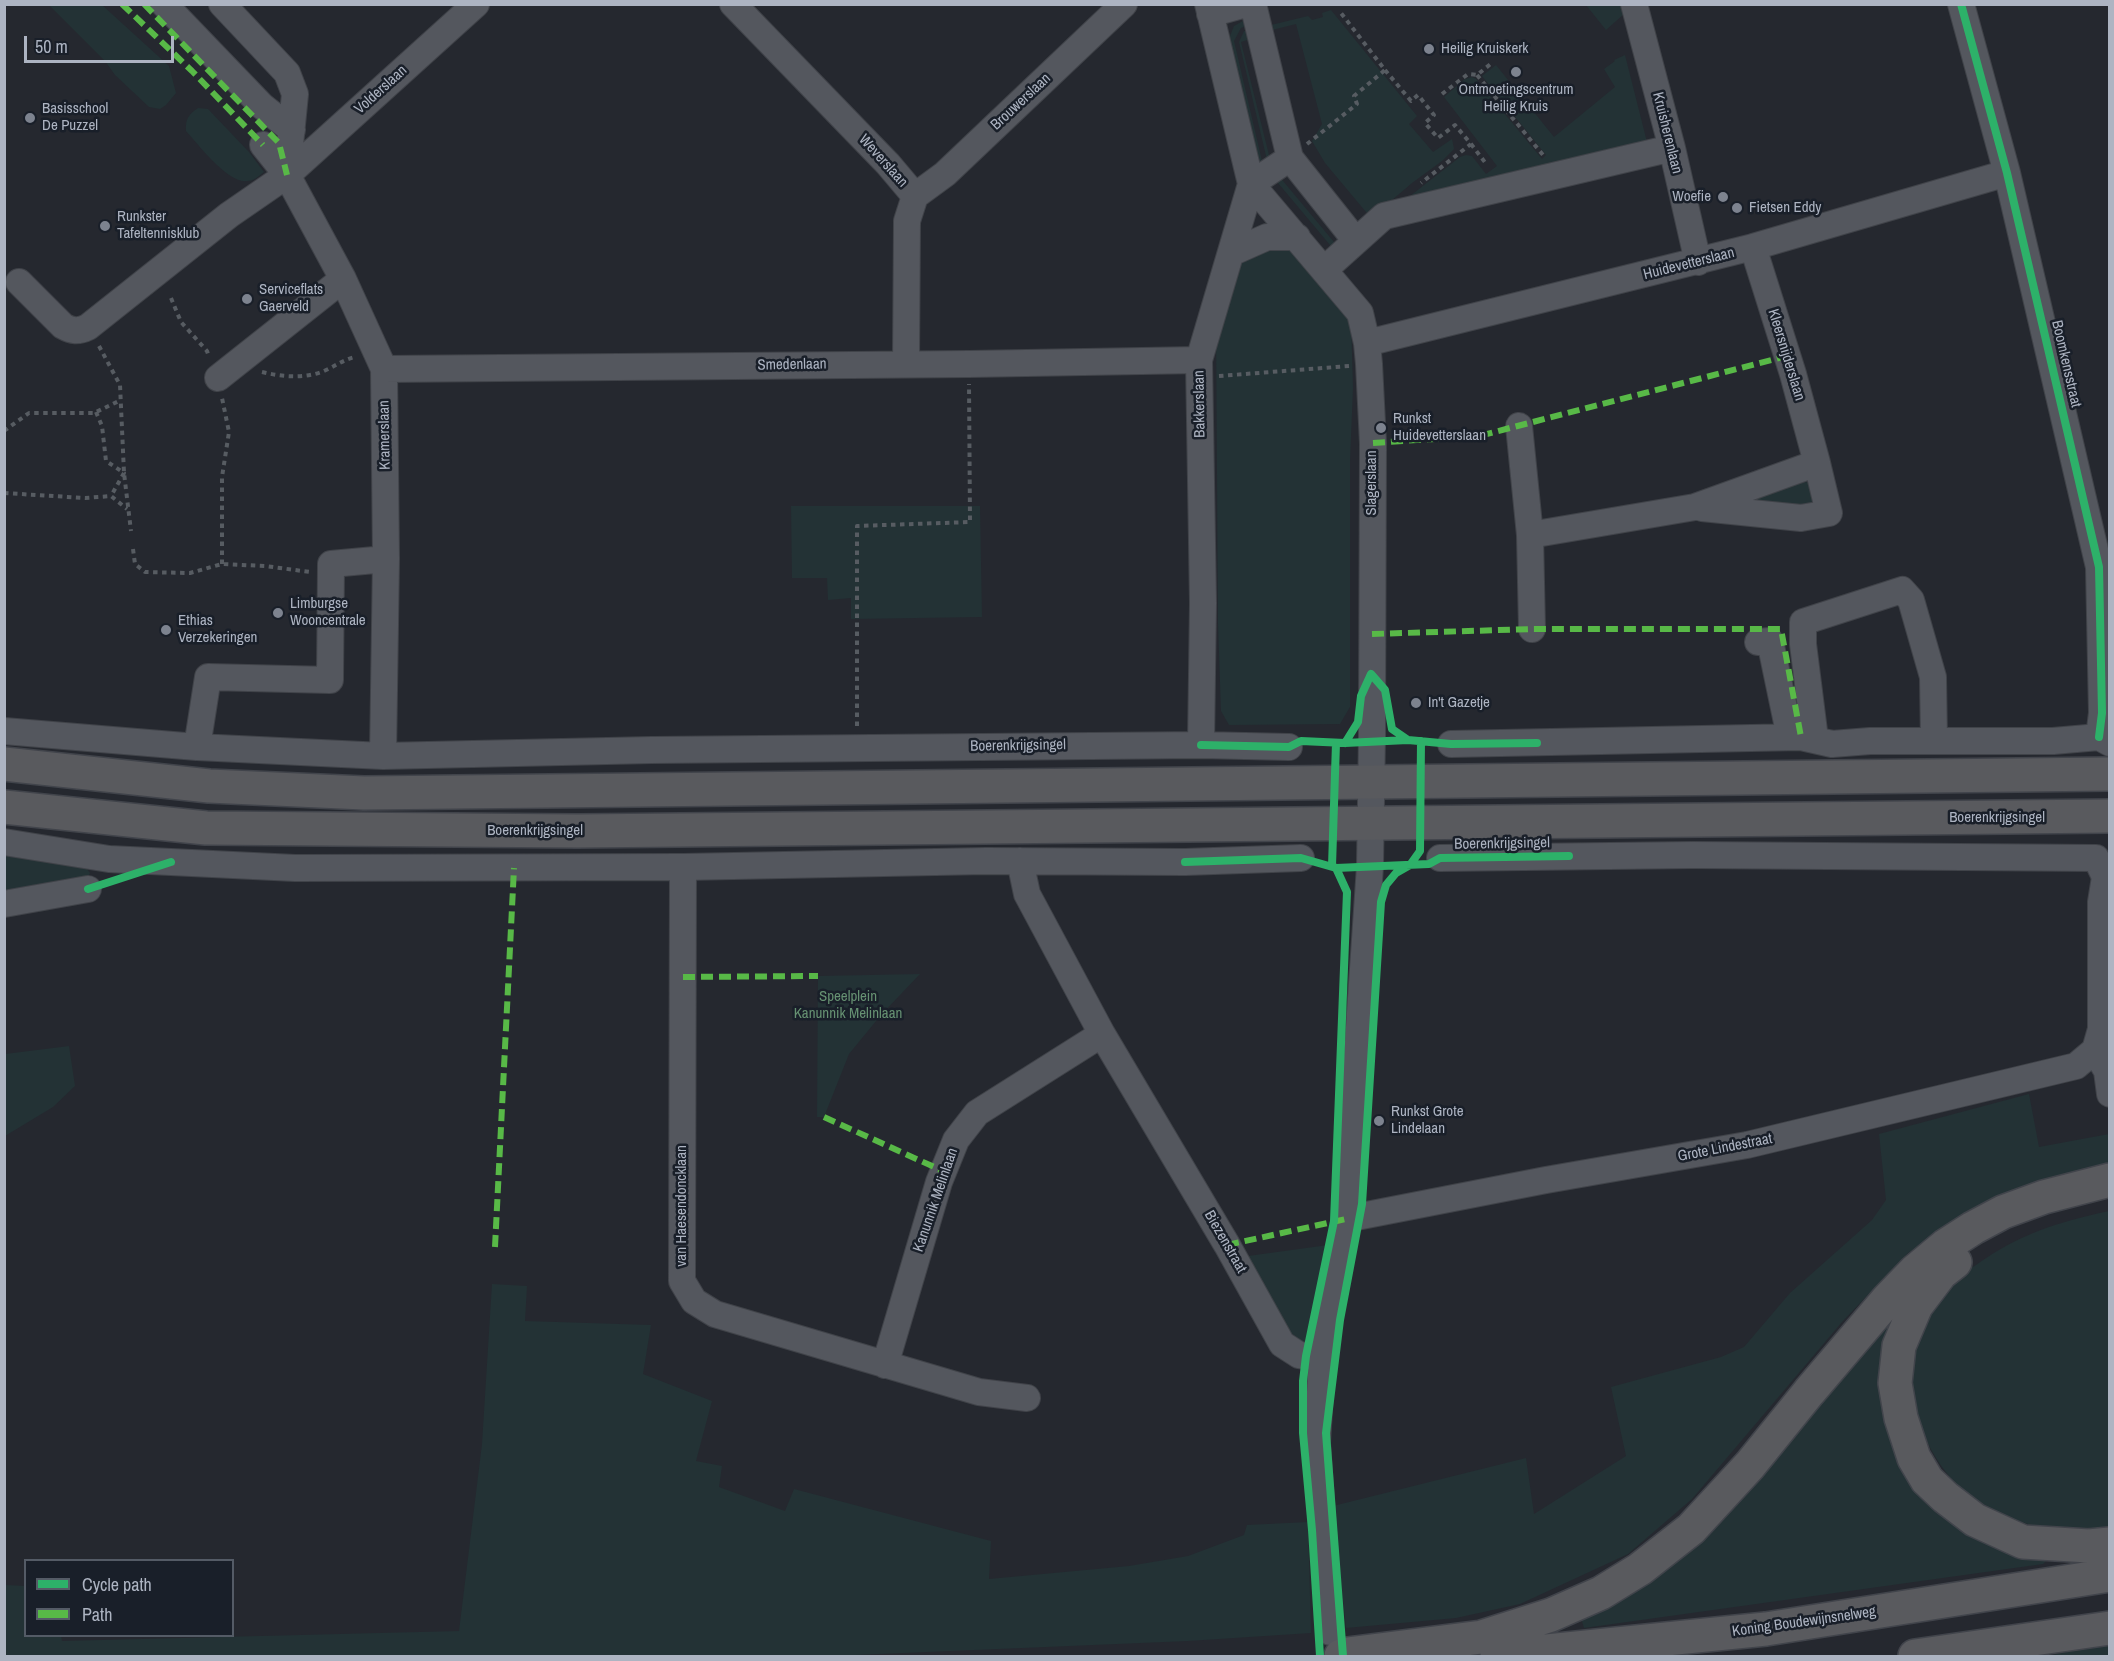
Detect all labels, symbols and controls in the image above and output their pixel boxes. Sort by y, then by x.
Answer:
scale bar [27,24,177,62]
text: 50 m [35,34,68,59]
place label: Heilig Kruiskerk [1441,40,1528,58]
marker: Heilig Kruiskerk [1422,42,1436,56]
street label: Volderslaan [351,62,411,118]
marker: Ontmoetingscentrum Heilig Kruis [1509,65,1523,79]
street label: Brouwerslaan [987,70,1055,134]
place label: Ontmoetingscentrum Heilig Kruis [1459,81,1573,116]
street label: Kruisherenlaan [1648,90,1686,176]
place label: Basisschool De Puzzel [42,100,108,135]
marker: Basisschool De Puzzel [23,111,37,125]
street label: Weverslaan [855,131,911,191]
place label: Woefie [1672,188,1711,206]
marker: Woefie [1716,190,1730,204]
place label: Fietsen Eddy [1749,199,1821,217]
marker: Fietsen Eddy [1730,201,1744,215]
place label: Runkster Tafeltennisklub [117,208,199,243]
marker: Runkster Tafeltennisklub [98,219,112,233]
street label: Huidevetterslaan [1642,244,1736,284]
place label: Serviceflats Gaerveld [259,281,323,316]
marker: Serviceflats Gaerveld [240,292,254,306]
street label: Kleersnijderslaan [1764,307,1808,403]
street label: Boomkensstraat [2047,319,2085,409]
street label: Smedenlaan [757,355,827,375]
street label: Bakkerslaan [1190,370,1210,438]
street label: Kramerslaan [375,400,395,470]
place label: Runkst Huidevetterslaan [1393,410,1486,445]
marker: Runkst Huidevetterslaan [1374,421,1388,435]
street label: Slagerslaan [1363,451,1381,515]
place label: Limburgse Wooncentrale [290,595,366,630]
marker: Limburgse Wooncentrale [271,606,285,620]
place label: Ethias Verzekeringen [178,612,257,647]
marker: Ethias Verzekeringen [159,623,173,637]
place label: In't Gazetje [1428,694,1490,712]
marker: In't Gazetje [1409,696,1423,710]
street label: Boerenkrijgsingel [970,736,1066,756]
street label: Boerenkrijgsingel [1949,809,2045,827]
street label: Boerenkrijgsingel [487,822,583,840]
street label: Boerenkrijgsingel [1454,834,1550,854]
park label: Speelplein Kanunnik Melinlaan [794,988,902,1023]
place label: Runkst Grote Lindelaan [1391,1103,1463,1138]
marker: Runkst Grote Lindelaan [1372,1114,1386,1128]
street label: Grote Lindestraat [1676,1130,1774,1166]
street label: van Haesendoncklaan [673,1145,691,1267]
street label: Kanunnik Melinlaan [910,1146,962,1254]
street label: Biezenstraat [1200,1208,1250,1276]
legend [24,1559,234,1637]
text: Cycle path [82,1572,152,1597]
text: Path [82,1602,112,1627]
street label: Koning Boudewijnsnelweg [1731,1603,1877,1641]

